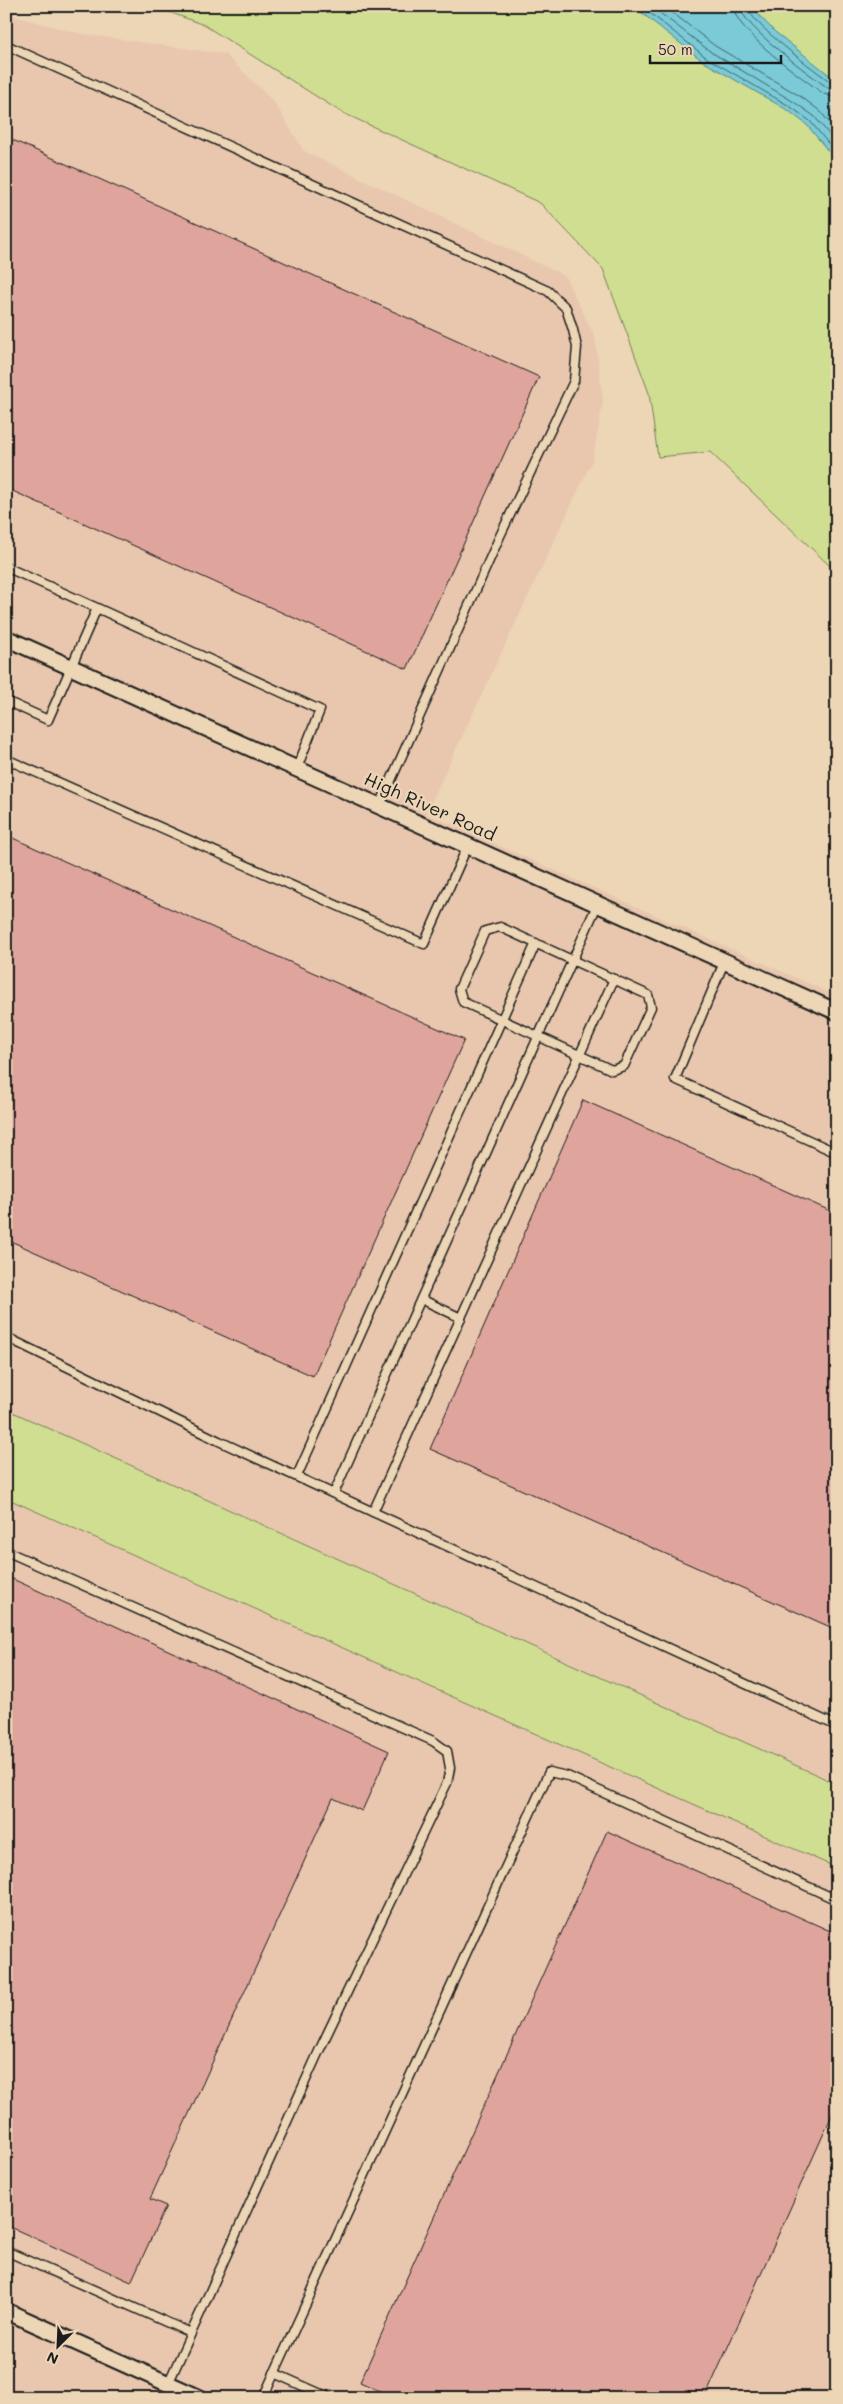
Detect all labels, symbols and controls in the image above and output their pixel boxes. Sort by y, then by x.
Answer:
scale bar [650,32,782,64]
text: 50 m [658,39,693,59]
street label: High River Road [361,766,500,846]
north arrow [32,2322,82,2372]
text: N [44,2347,61,2369]

